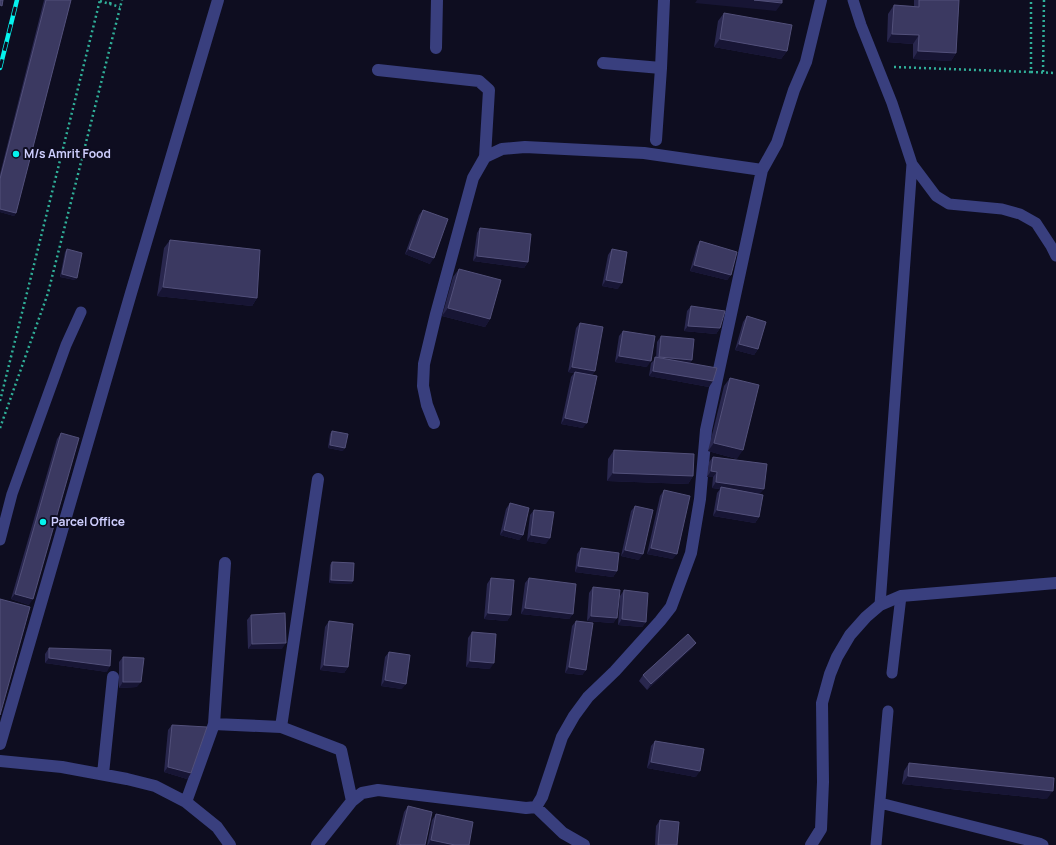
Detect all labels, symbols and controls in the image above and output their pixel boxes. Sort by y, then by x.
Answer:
place label: M/s Amrit Food [24,145,111,162]
marker: M/s Amrit Food [11,149,21,159]
place label: Parcel Office [51,513,125,530]
marker: Parcel Office [38,517,48,527]

